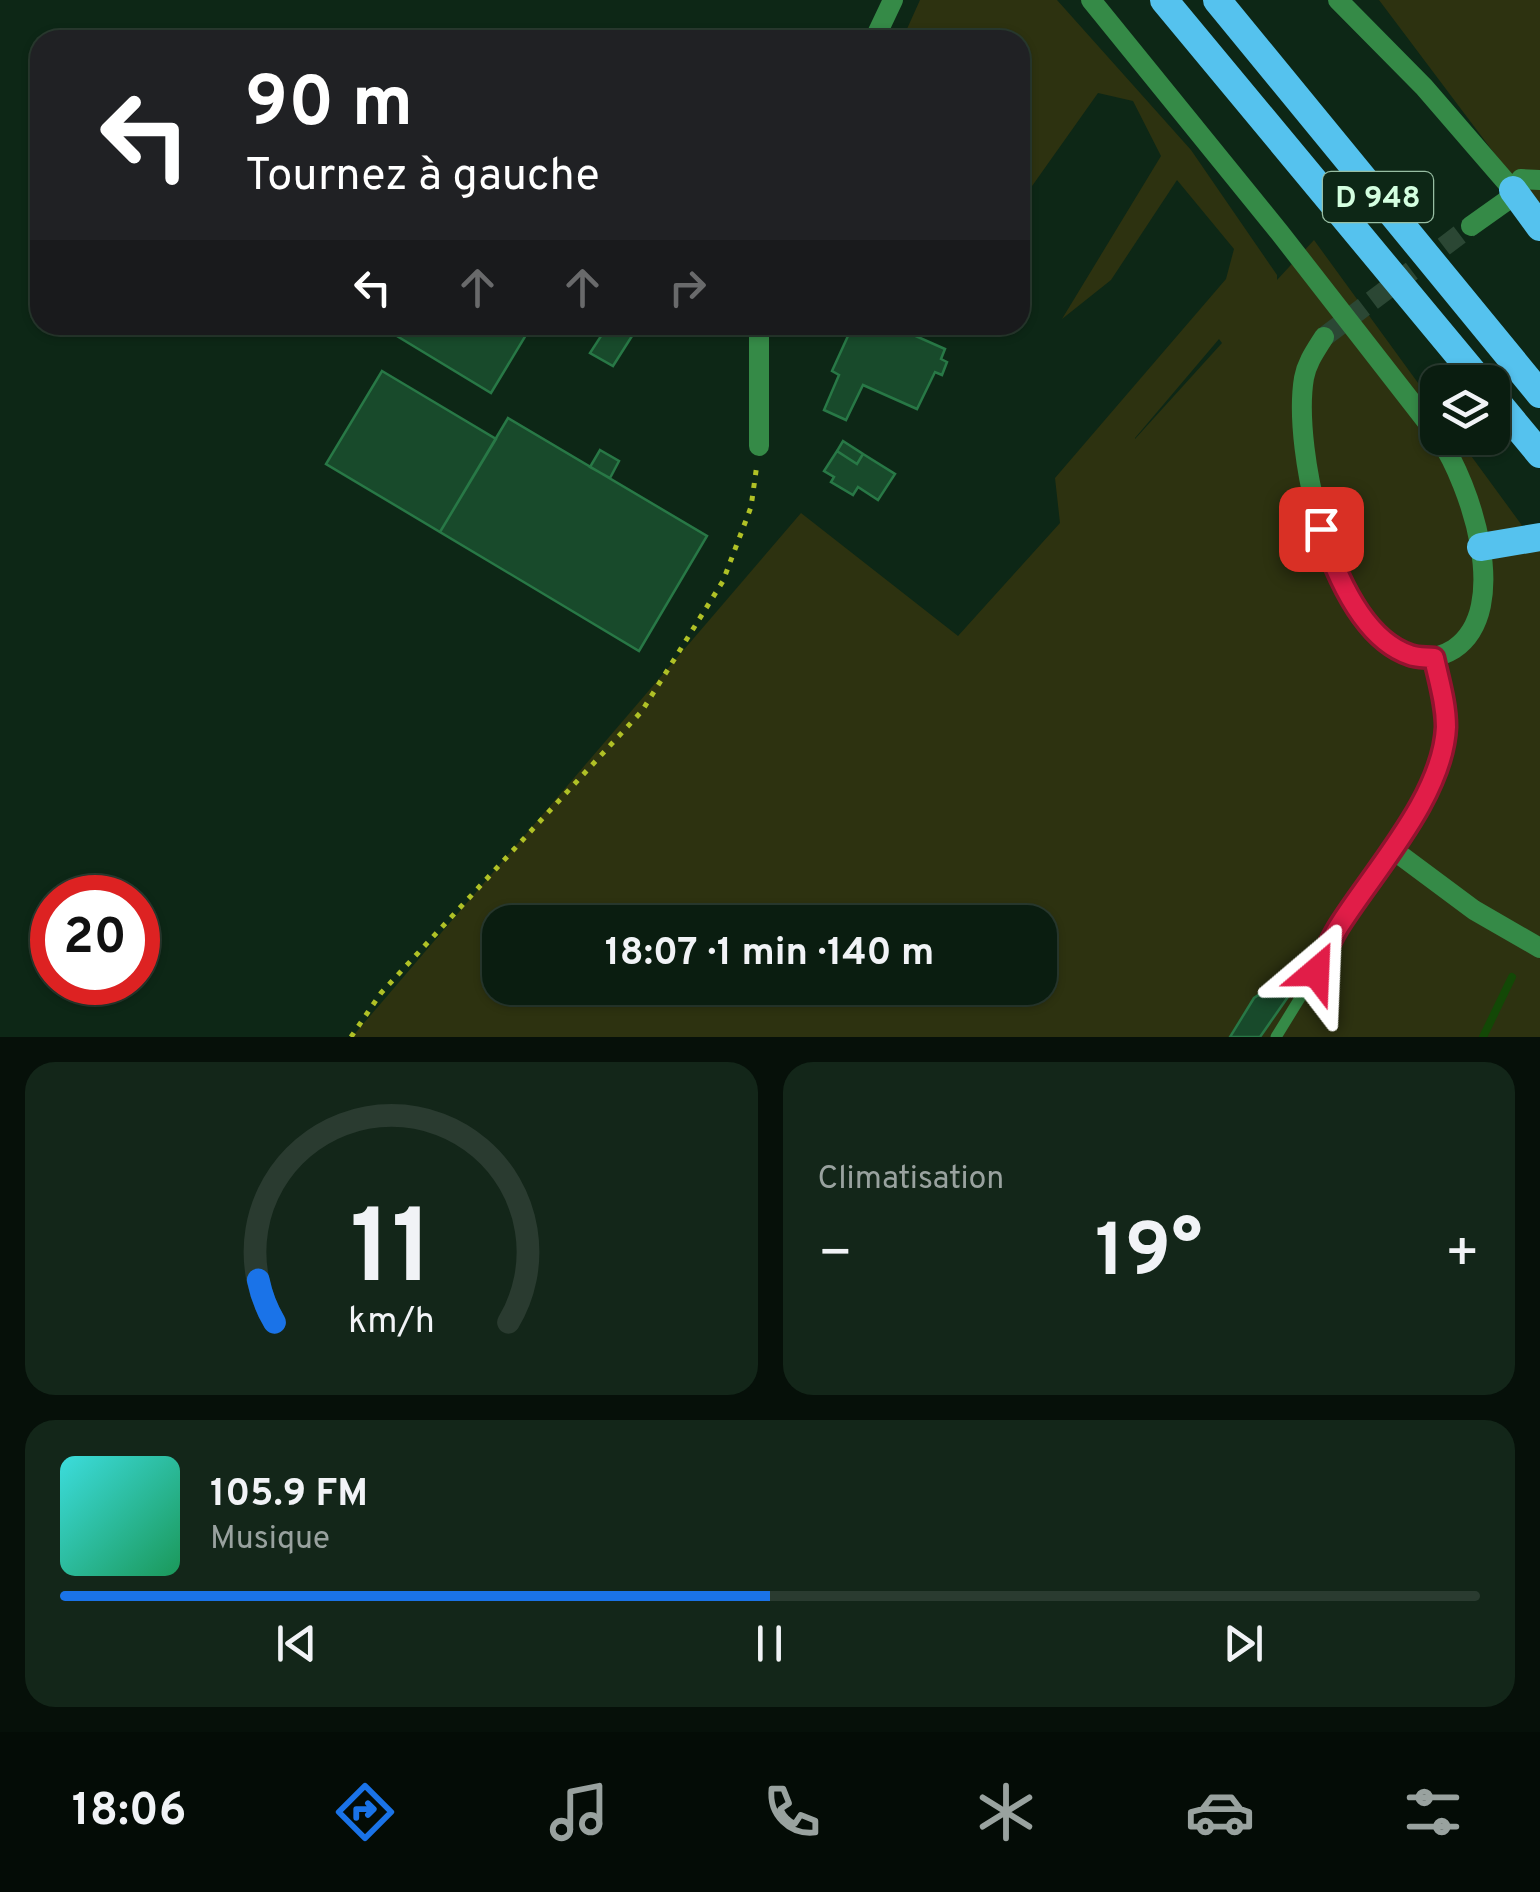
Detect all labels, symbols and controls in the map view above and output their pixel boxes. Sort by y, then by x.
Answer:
text: 90 m [245,62,413,151]
icon: left [80,70,210,200]
text: Tournez à gauche [245,149,600,206]
road number: D 948 [1323,172,1433,222]
icon: left [345,260,400,315]
icon: ahead [450,260,505,315]
icon: ahead [555,260,610,315]
icon: right [660,260,715,315]
map controls [1420,365,1510,455]
button: layers [1420,365,1510,455]
pin [1279,487,1364,572]
icon: arrive [1294,502,1349,557]
speed limit sign: 20 [30,875,160,1005]
position arrow [1264,920,1368,1024]
text: 18:07 · 1 min · 140 m [605,930,934,979]
text: Climatisation [818,1160,1004,1200]
text: 11 [350,1188,433,1320]
text: 19° [1095,1208,1202,1303]
text: − [818,1221,853,1291]
text: + [1445,1221,1480,1291]
text: km/h [348,1300,435,1346]
text: 105.9 FM [210,1471,368,1520]
text: Musique [210,1520,330,1560]
icon: previous [269,1616,324,1671]
icon: pause [742,1616,797,1671]
icon: next [1216,1616,1271,1671]
icon: directions [330,1777,400,1847]
icon: music [544,1777,614,1847]
icon: phone [757,1777,827,1847]
icon: climate [971,1777,1041,1847]
icon: car [1185,1777,1255,1847]
icon: filters [1398,1777,1468,1847]
text: 18:06 [72,1784,186,1841]

